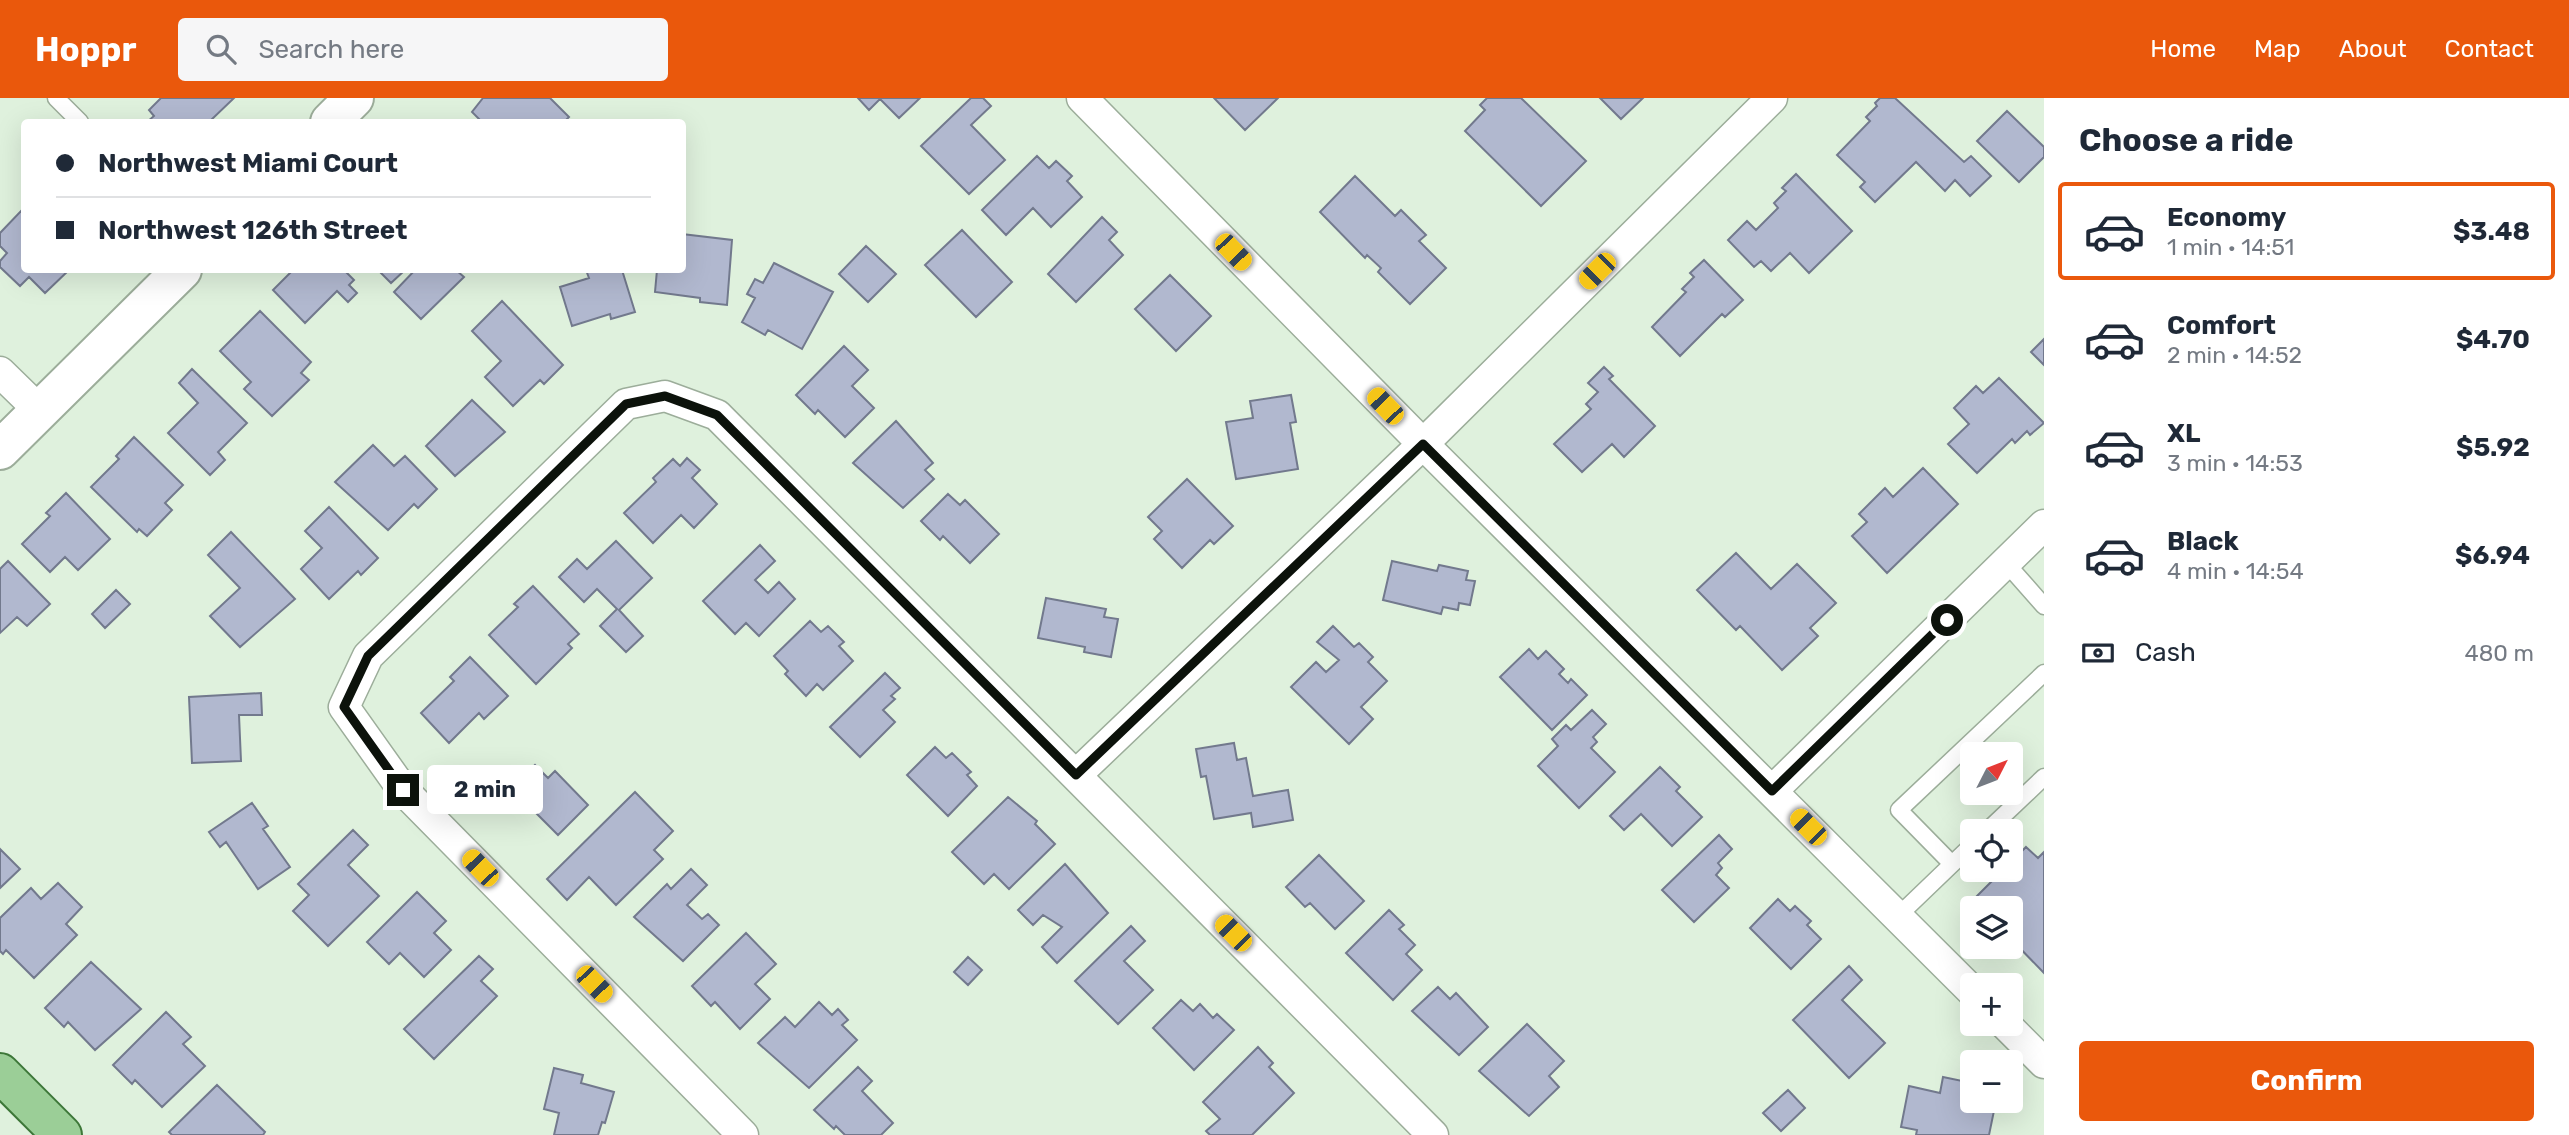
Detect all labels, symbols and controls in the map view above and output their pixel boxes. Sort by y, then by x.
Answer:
search box [178,18,668,81]
text: Hoppr [35,30,136,69]
icon: search [202,30,240,68]
text: Search here [258,34,404,65]
text: Home [2150,35,2216,63]
text: Map [2254,35,2301,63]
text: About [2339,35,2407,63]
text: Contact [2445,35,2534,63]
text: Choose a ride [2079,121,2293,159]
text: Northwest Miami Court [98,148,398,179]
icon: car [2083,200,2146,263]
text: Economy [2167,202,2286,233]
text: Northwest 126th Street [98,215,407,246]
text: $3.48 [2453,216,2530,247]
car [1211,230,1256,274]
text: 1 min · 14:51 [2167,233,2294,261]
car [1575,249,1620,293]
icon: car [2083,308,2146,371]
text: Comfort [2167,310,2276,341]
text: $4.70 [2456,324,2530,355]
text: 2 min · 14:52 [2167,341,2302,369]
car [1363,384,1408,428]
icon: car [2083,416,2146,479]
text: XL [2167,418,2200,449]
text: $5.92 [2456,432,2530,463]
text: 3 min · 14:53 [2167,449,2303,477]
icon: car [2083,524,2146,587]
text: Black [2167,526,2239,557]
text: $6.94 [2455,540,2530,571]
text: 4 min · 14:54 [2167,557,2304,585]
route start [1931,604,1963,636]
icon: cash [2079,634,2117,672]
text: Cash [2135,637,2196,668]
text: 480 m [2464,639,2534,667]
north arrow [1960,742,2023,805]
map controls [1960,742,2023,1113]
callout: 2 min [428,766,543,814]
route end [387,774,419,806]
text: 2 min [454,775,516,803]
car [1786,805,1831,849]
button: locate [1960,819,2023,882]
car [458,846,503,890]
button: layers [1960,896,2023,959]
car [1211,911,1256,955]
car [572,962,617,1006]
button: + [1960,973,2023,1036]
button: Confirm [2079,1041,2534,1121]
button: − [1960,1050,2023,1113]

